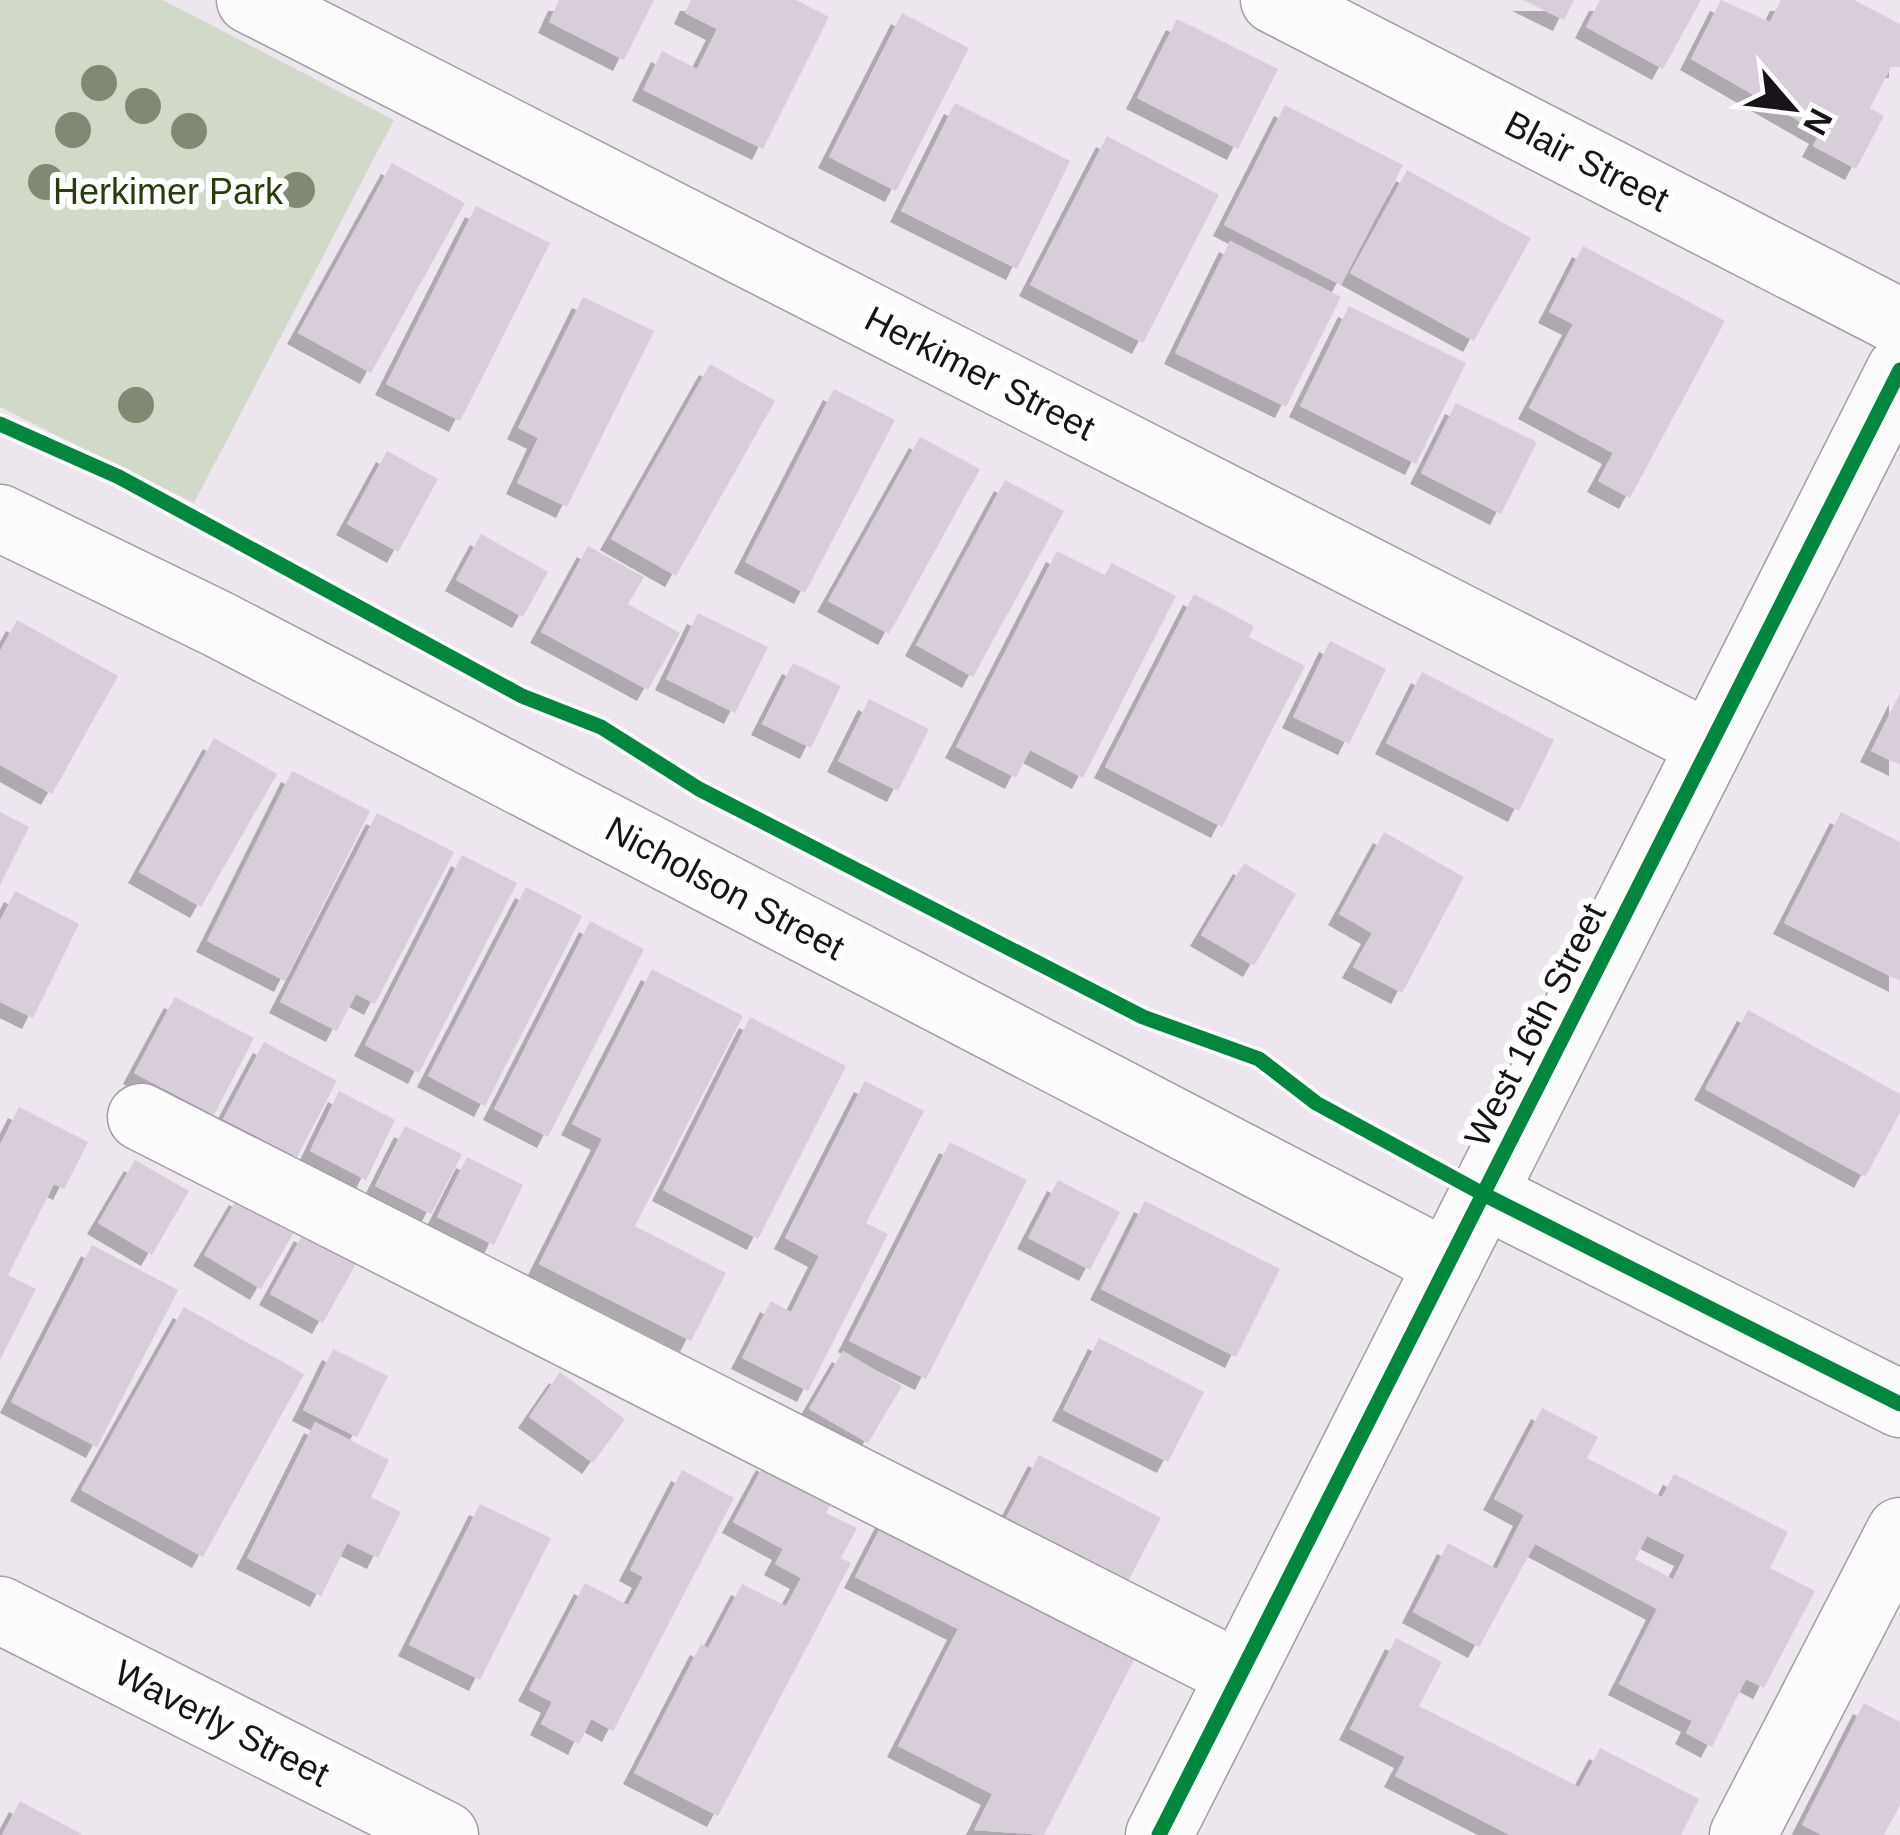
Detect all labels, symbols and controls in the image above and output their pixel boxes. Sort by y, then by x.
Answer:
north arrow [1732,48,1852,168]
street label: Blair Street [1498,102,1676,220]
text: N [1796,103,1840,141]
park label: Herkimer Park [53,171,284,212]
street label: Herkimer Street [858,298,1102,448]
street label: Nicholson Street [599,808,851,968]
street label: West 16th Street [1456,897,1614,1153]
street label: Waverly Street [108,1651,336,1795]

